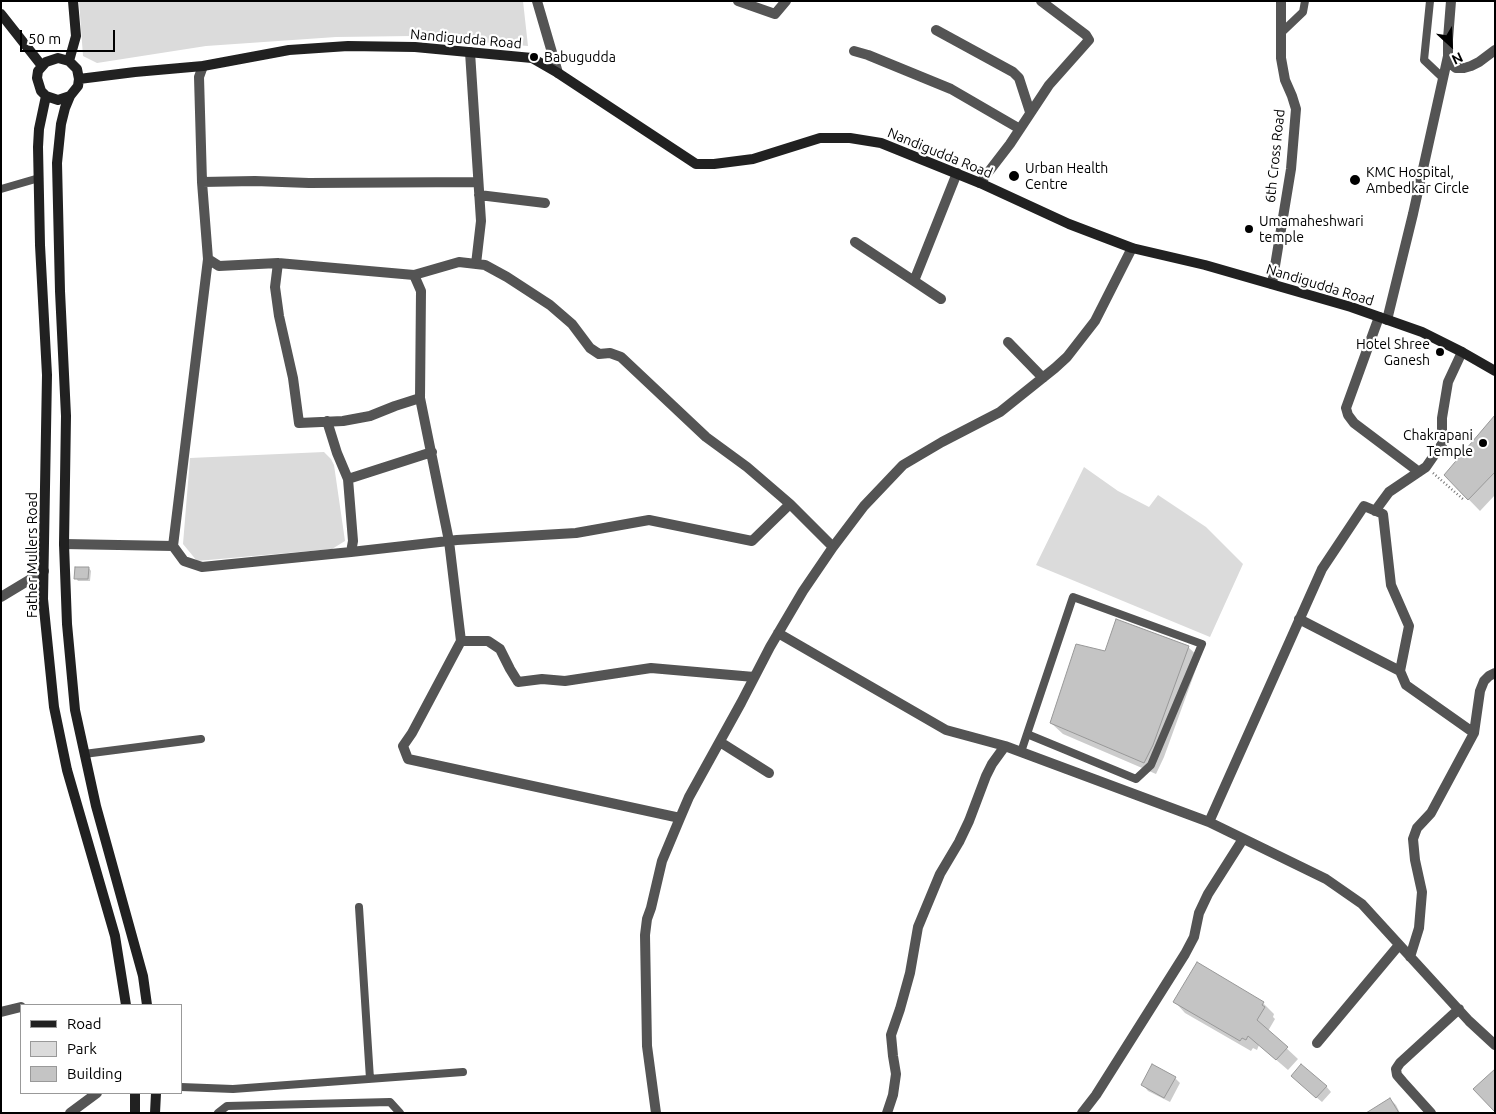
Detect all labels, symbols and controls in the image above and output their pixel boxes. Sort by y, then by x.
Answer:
scale bar [22,20,118,52]
north arrow [1426,20,1476,70]
street label: Nandigudda Road [410,26,522,52]
text: 50 m [28,30,61,47]
place label: Babugudda [544,49,616,65]
text: N [1449,49,1465,68]
marker: Babugudda [528,51,540,63]
street label: 6th Cross Road [1262,108,1288,204]
street label: Nandigudda Road [885,124,995,182]
place label: Urban Health Centre [1025,160,1108,192]
place label: KMC Hospital, Ambedkar Circle [1366,164,1469,196]
marker: Urban Health Centre [1007,169,1021,183]
marker: KMC Hospital, Ambedkar Circle [1348,173,1362,187]
place label: Umamaheshwari temple [1259,213,1364,246]
marker: Umamaheshwari temple [1243,223,1255,235]
street label: Nandigudda Road [1264,261,1376,309]
place label: Hotel Shree Ganesh [1356,336,1430,368]
marker: Hotel Shree Ganesh [1434,346,1446,358]
place label: Chakrapani Temple [1403,427,1473,460]
marker: Chakrapani Temple [1477,437,1489,449]
street label: Father Mullers Road [24,492,40,618]
legend [20,1004,182,1094]
text: Road [67,1015,102,1032]
text: Park [67,1040,97,1057]
text: Building [67,1065,122,1082]

